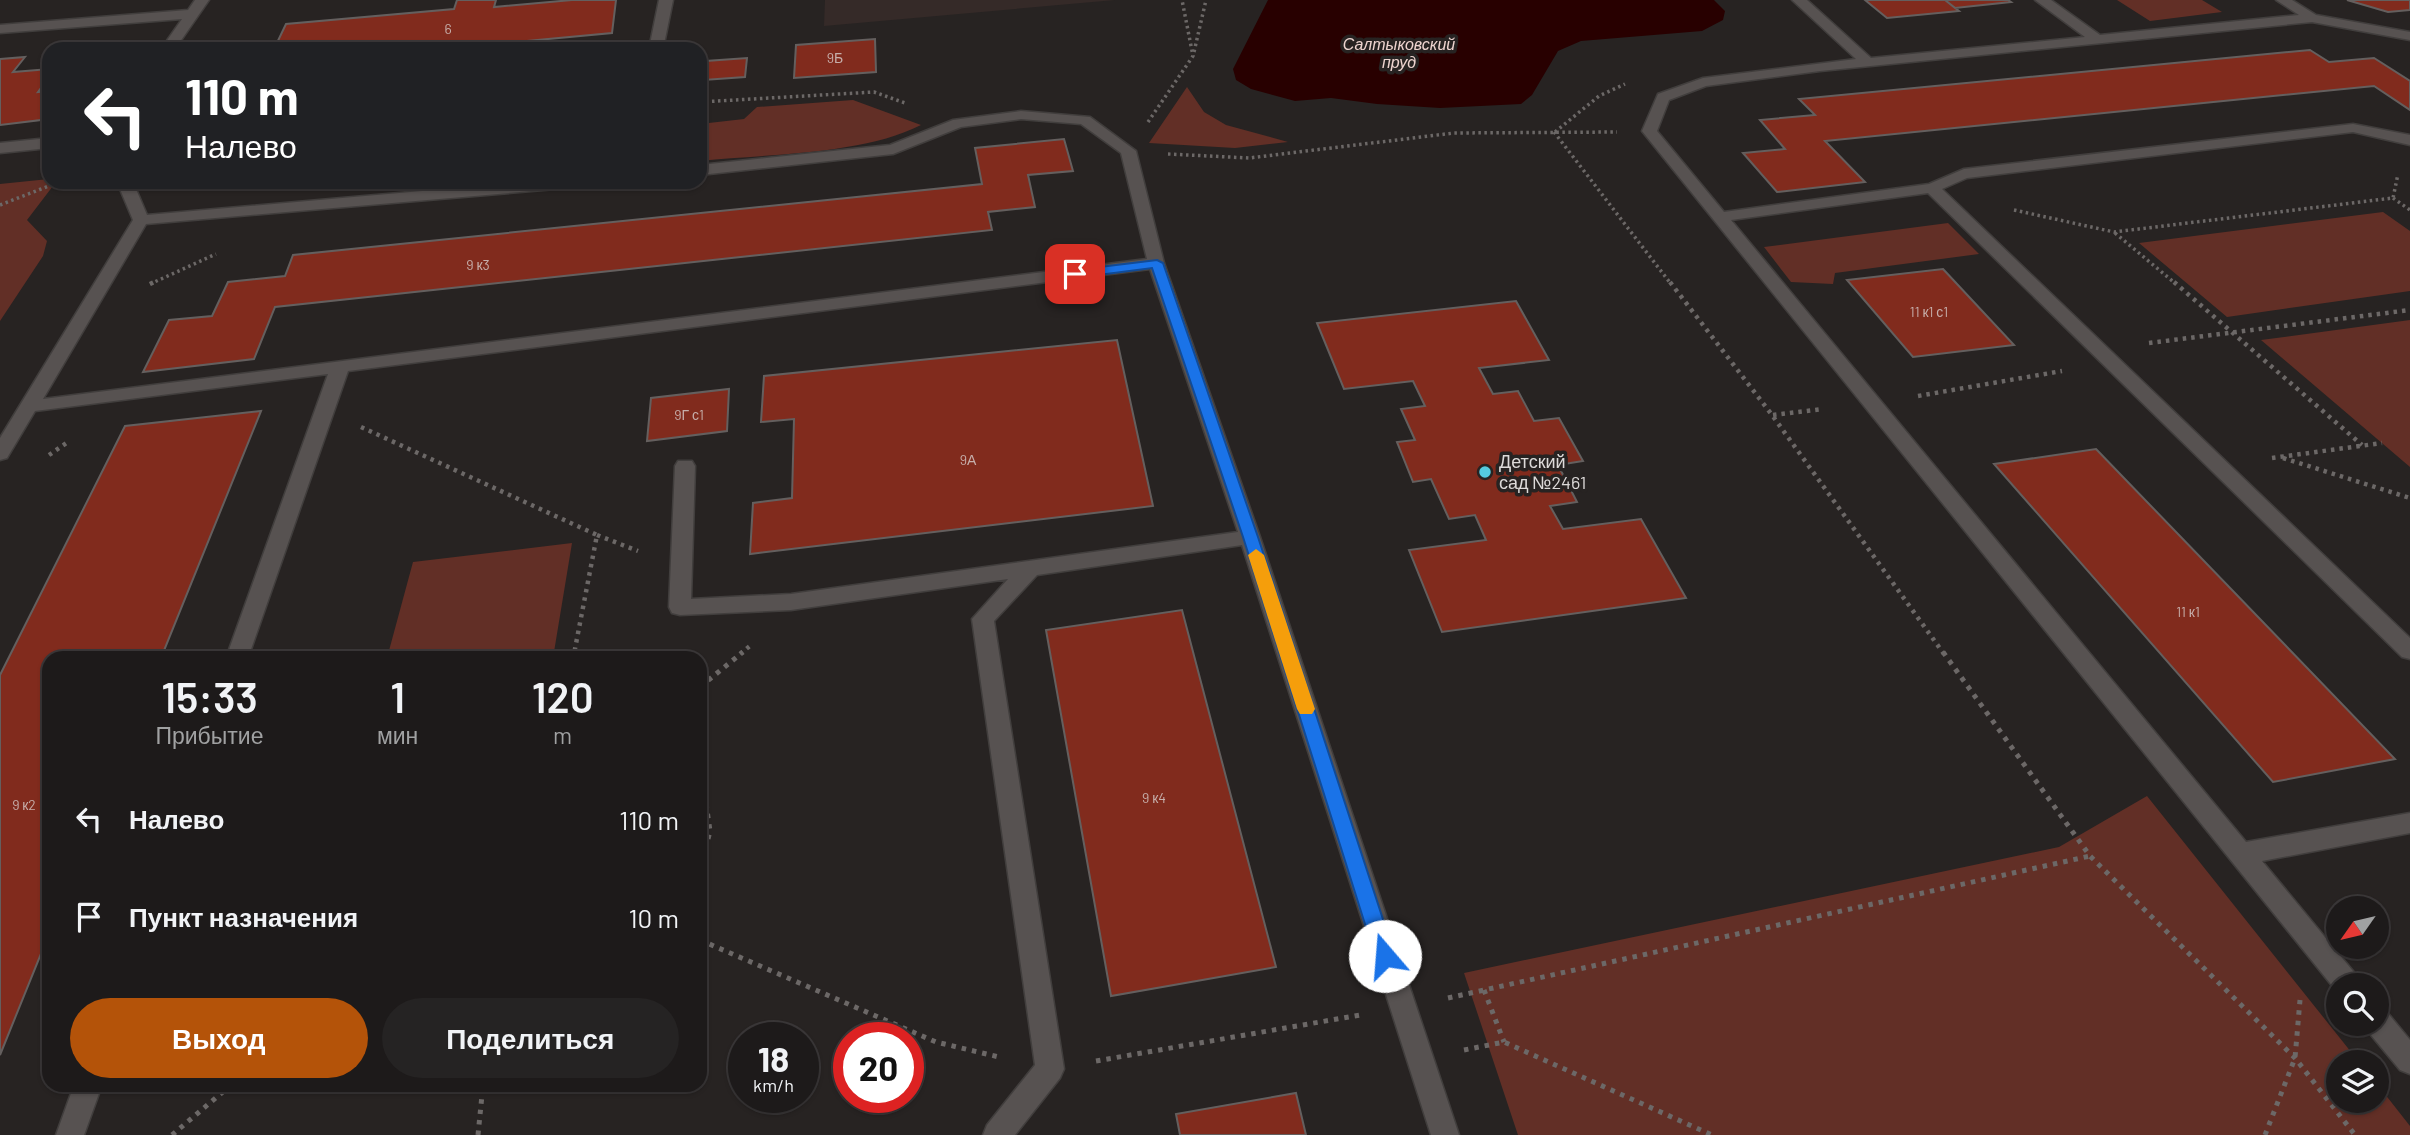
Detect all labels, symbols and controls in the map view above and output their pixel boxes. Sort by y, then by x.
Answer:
house number: 6 [444,20,452,37]
water label: Салтыковский пруд [1343,34,1455,71]
house number: 9Б [827,49,843,66]
text: 110 m [185,66,299,125]
icon: left [70,70,161,161]
text: Налево [185,126,297,164]
pin [1045,244,1105,304]
icon: arrive [1056,255,1094,293]
house number: 9 к3 [466,256,490,273]
house number: 11 к1 с1 [1910,303,1948,320]
house number: 9Г с1 [674,406,704,423]
place label: Детский сад №2461 [1499,450,1586,493]
house number: 9А [960,451,977,468]
marker: Детский сад №2461 [1477,464,1493,480]
house number: 11 к1 [2176,603,2200,620]
text: 15:33 [161,671,258,721]
text: 1 [390,671,405,721]
text: 120 [532,671,594,721]
text: Прибытие [155,721,263,749]
text: мин [377,721,418,749]
text: m [553,721,572,749]
house number: 9 к4 [1142,789,1166,806]
house number: 9 к2 [12,796,36,813]
icon: left [70,800,108,838]
text: Налево [129,803,224,834]
text: 110 m [619,804,679,835]
north arrow [2326,896,2389,959]
map controls [2326,896,2389,1113]
icon: arrive [70,898,108,936]
text: Пункт назначения [129,901,358,932]
text: 10 m [629,902,679,933]
position arrow [1348,919,1422,993]
button: search [2326,973,2389,1036]
button: Выход [70,998,368,1078]
button: Поделиться [382,998,679,1078]
speed limit sign: 20 [833,1022,924,1113]
text: 18 [758,1037,789,1079]
button: layers [2326,1050,2389,1113]
text: km/h [753,1074,794,1096]

